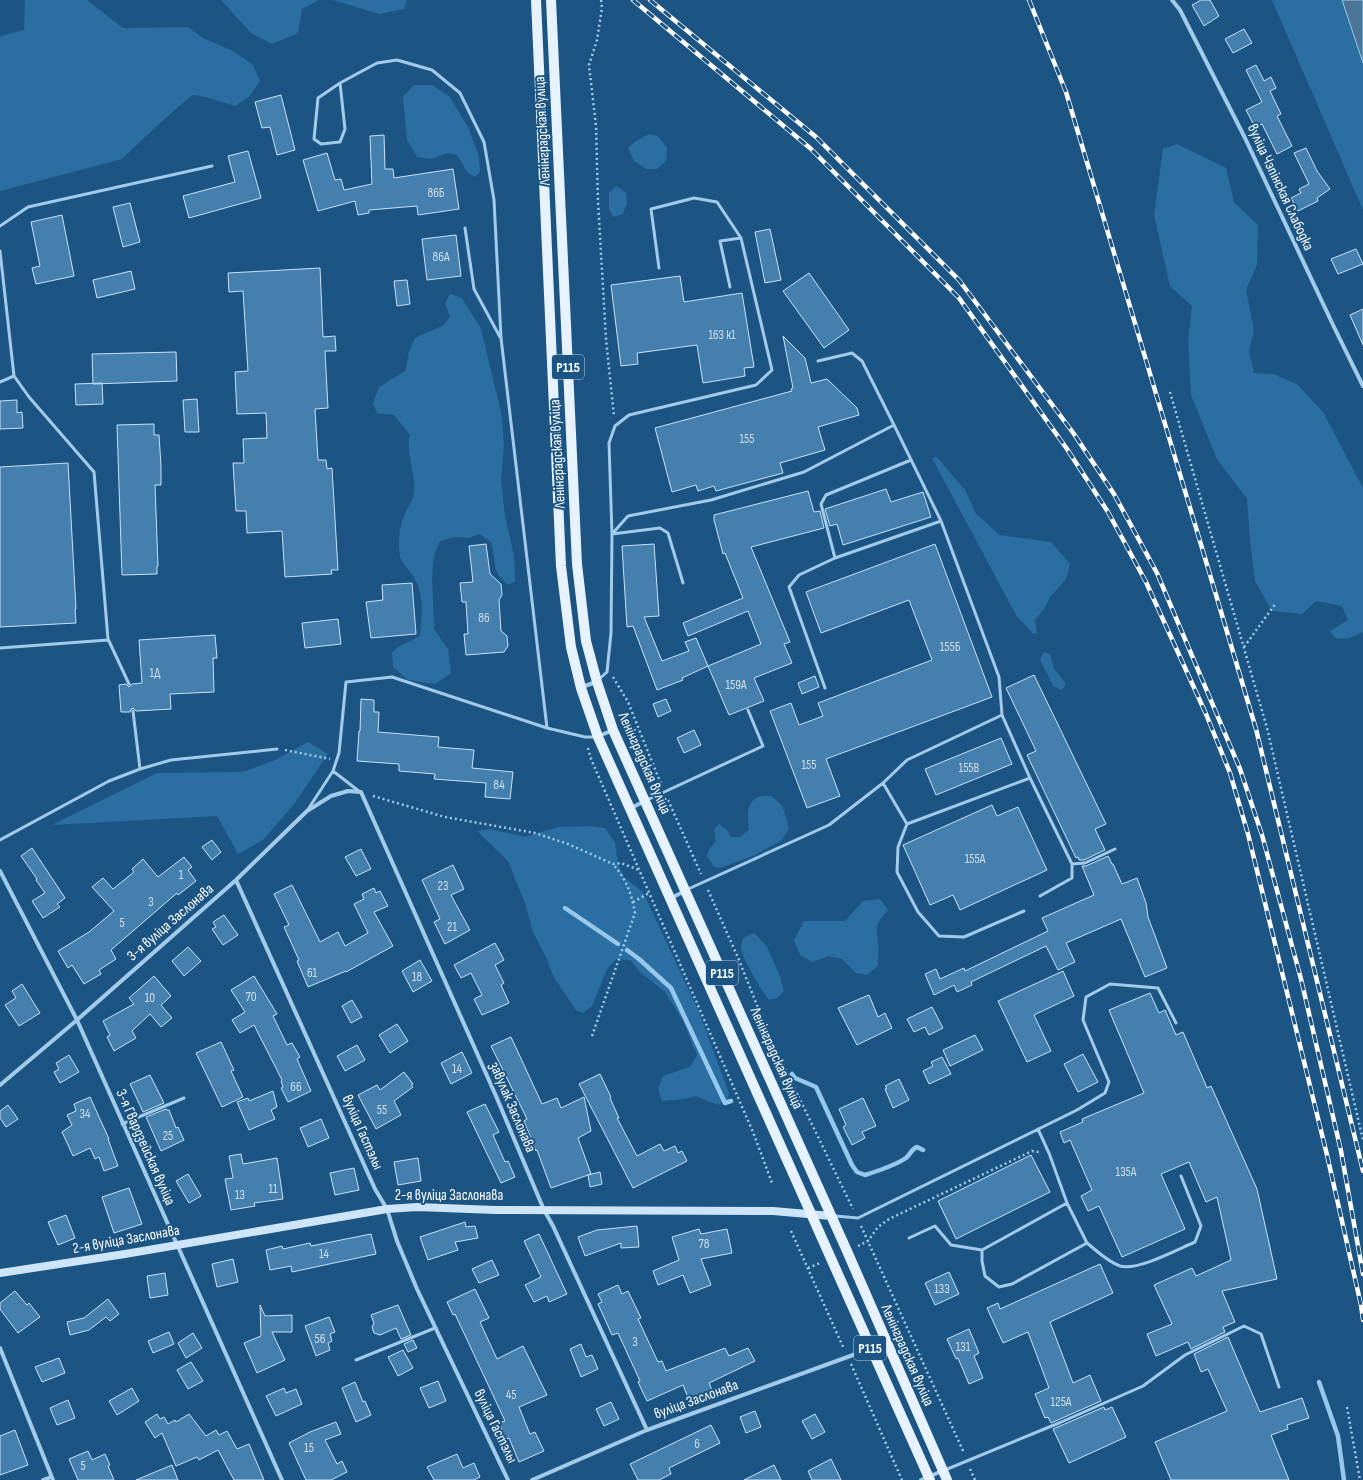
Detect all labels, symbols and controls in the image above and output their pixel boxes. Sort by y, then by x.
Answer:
street label: Ленінградская вуліца [530,76,555,187]
street label: вуліца Чэпінская Слабодка [1243,121,1318,254]
house number: 86Б [427,185,445,201]
house number: 86А [433,249,450,265]
house number: 163 к1 [708,327,736,343]
road number: Р115 [552,355,584,379]
street label: Ленінградская вуліца [545,399,570,510]
house number: 155 [740,431,754,447]
house number: 86 [478,610,490,626]
house number: 155Б [940,639,961,655]
house number: 1Д [149,665,161,681]
house number: 159А [725,677,747,693]
street label: Ленінградская вуліца [613,708,676,817]
house number: 155 [802,757,816,773]
house number: 155В [959,760,980,776]
house number: 84 [493,777,505,793]
house number: 155А [965,851,986,867]
house number: 1 [179,867,184,883]
house number: 23 [438,878,448,894]
street label: 3-я вуліца Заслонава [123,879,218,965]
house number: 3 [148,894,154,910]
house number: 5 [119,915,125,931]
house number: 21 [447,919,457,935]
road number: Р115 [706,961,738,985]
house number: 61 [307,965,318,981]
house number: 18 [412,969,422,985]
house number: 70 [246,989,257,1005]
house number: 10 [145,990,155,1006]
street label: Ленінградская вуліца [745,1003,808,1112]
street label: завулак Заслонава [485,1059,540,1155]
house number: 14 [452,1061,463,1077]
house number: 66 [290,1079,302,1095]
street label: 3-я Гвардзейская вуліца [111,1086,180,1209]
street label: вуліца Гастэлы [338,1092,387,1173]
house number: 55 [377,1102,387,1118]
house number: 34 [80,1106,91,1122]
house number: 25 [163,1128,173,1144]
house number: 135А [1116,1164,1137,1180]
house number: 11 [268,1181,278,1197]
street label: 2-я вуліца Заслонава [395,1186,503,1205]
house number: 13 [235,1187,245,1203]
street label: 2-я вуліца Заслонава [71,1221,181,1258]
house number: 78 [699,1236,710,1252]
house number: 14 [319,1246,330,1262]
house number: 133 [934,1281,950,1297]
street label: Ленінградская вуліца [876,1300,939,1409]
house number: 56 [315,1331,326,1347]
house number: 3 [632,1334,638,1350]
road number: Р115 [854,1336,886,1360]
house number: 131 [956,1339,971,1355]
street label: вуліца Заслонава [651,1375,741,1424]
street label: вуліца Гастэлы [469,1386,522,1466]
house number: 45 [506,1387,516,1403]
house number: 125А [1051,1394,1072,1410]
house number: 6 [694,1436,700,1452]
house number: 15 [304,1440,314,1456]
house number: 5 [80,1458,86,1474]

